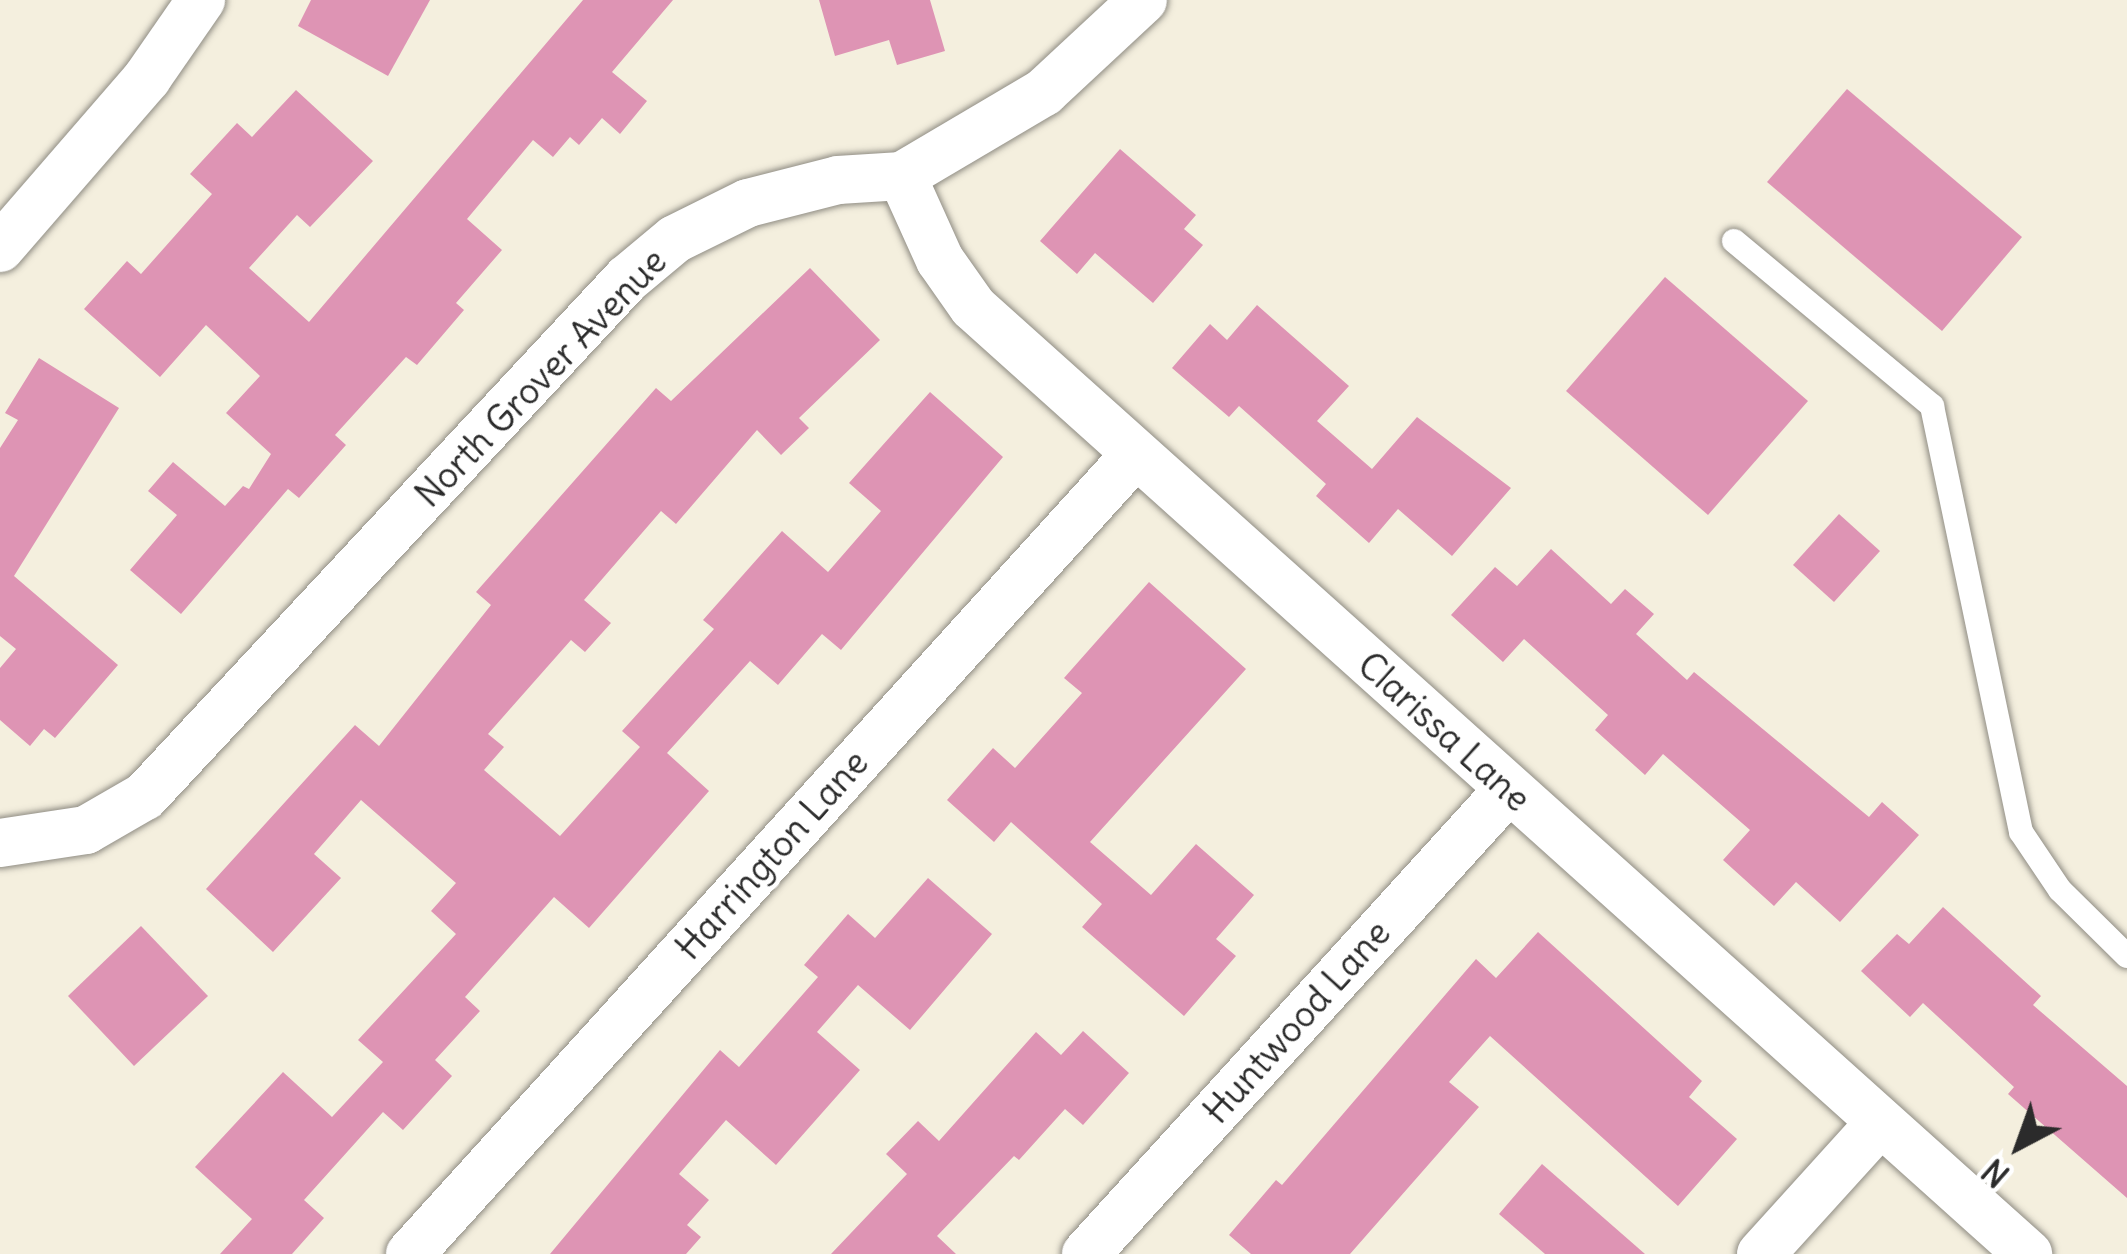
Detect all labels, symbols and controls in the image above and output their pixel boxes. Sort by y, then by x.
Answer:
street label: North Grover Avenue [407,240,675,516]
street label: Clarissa Lane [1349,643,1539,821]
street label: Harrington Lane [667,741,877,969]
street label: Huntwood Lane [1195,912,1399,1132]
north arrow [1959,1086,2079,1206]
text: N [1973,1150,2018,1197]

